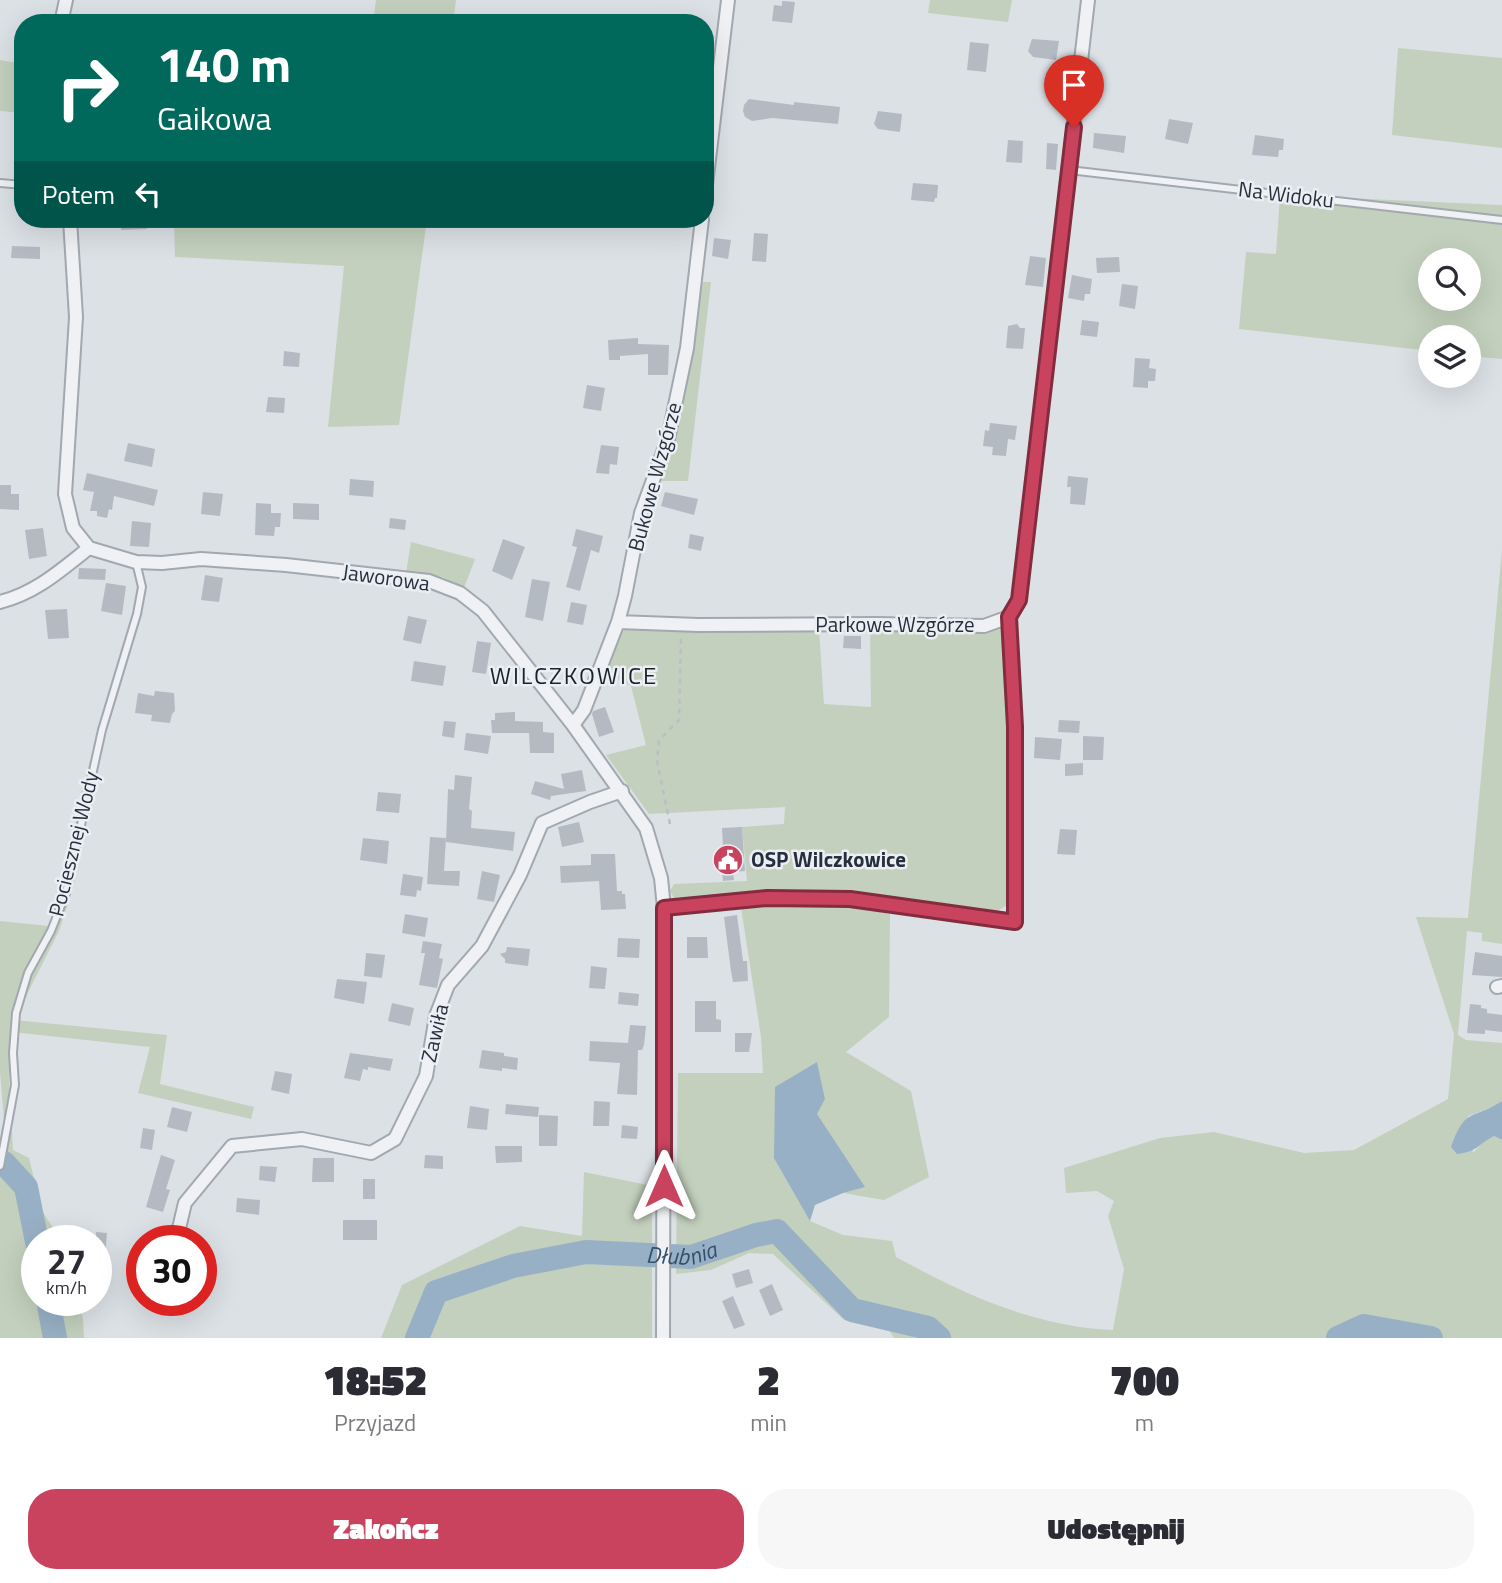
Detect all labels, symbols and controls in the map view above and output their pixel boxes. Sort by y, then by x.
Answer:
text: 140 m [157,26,291,101]
icon: right [42,42,133,133]
pin [1044,55,1104,127]
icon: arrive [1055,66,1093,104]
text: Gaikowa [157,94,272,142]
street label: Na Widoku [1237,172,1336,216]
text: Potem [42,175,115,214]
icon: left [129,175,167,213]
map controls [1418,248,1481,388]
button: search [1418,248,1481,311]
button: layers [1418,325,1481,388]
street label: Bukowe Wzgórze [619,399,689,555]
street label: Jaworowa [340,555,432,599]
street label: Parkowe Wzgórze [815,608,975,640]
district label: WILCZKOWICE [490,657,658,693]
street label: Pociesznej Wody [40,768,107,920]
public building icon: OSP Wilczkowice [711,843,745,877]
place label: OSP Wilczkowice [751,843,906,875]
street label: Zawiła [412,1000,456,1065]
position arrow [627,1149,701,1223]
speed limit sign: 30 [126,1225,217,1316]
water label: Dłubnia [645,1231,722,1274]
text: 27 [47,1234,86,1288]
text: km/h [46,1274,87,1301]
text: 18:52 [323,1347,427,1411]
text: 2 [757,1347,780,1411]
text: 700 [1110,1347,1179,1411]
text: Przyjazd [334,1405,416,1440]
text: min [750,1405,787,1440]
text: m [1135,1405,1154,1440]
button: Zakończ [28,1489,744,1569]
button: Udostępnij [758,1489,1474,1569]

